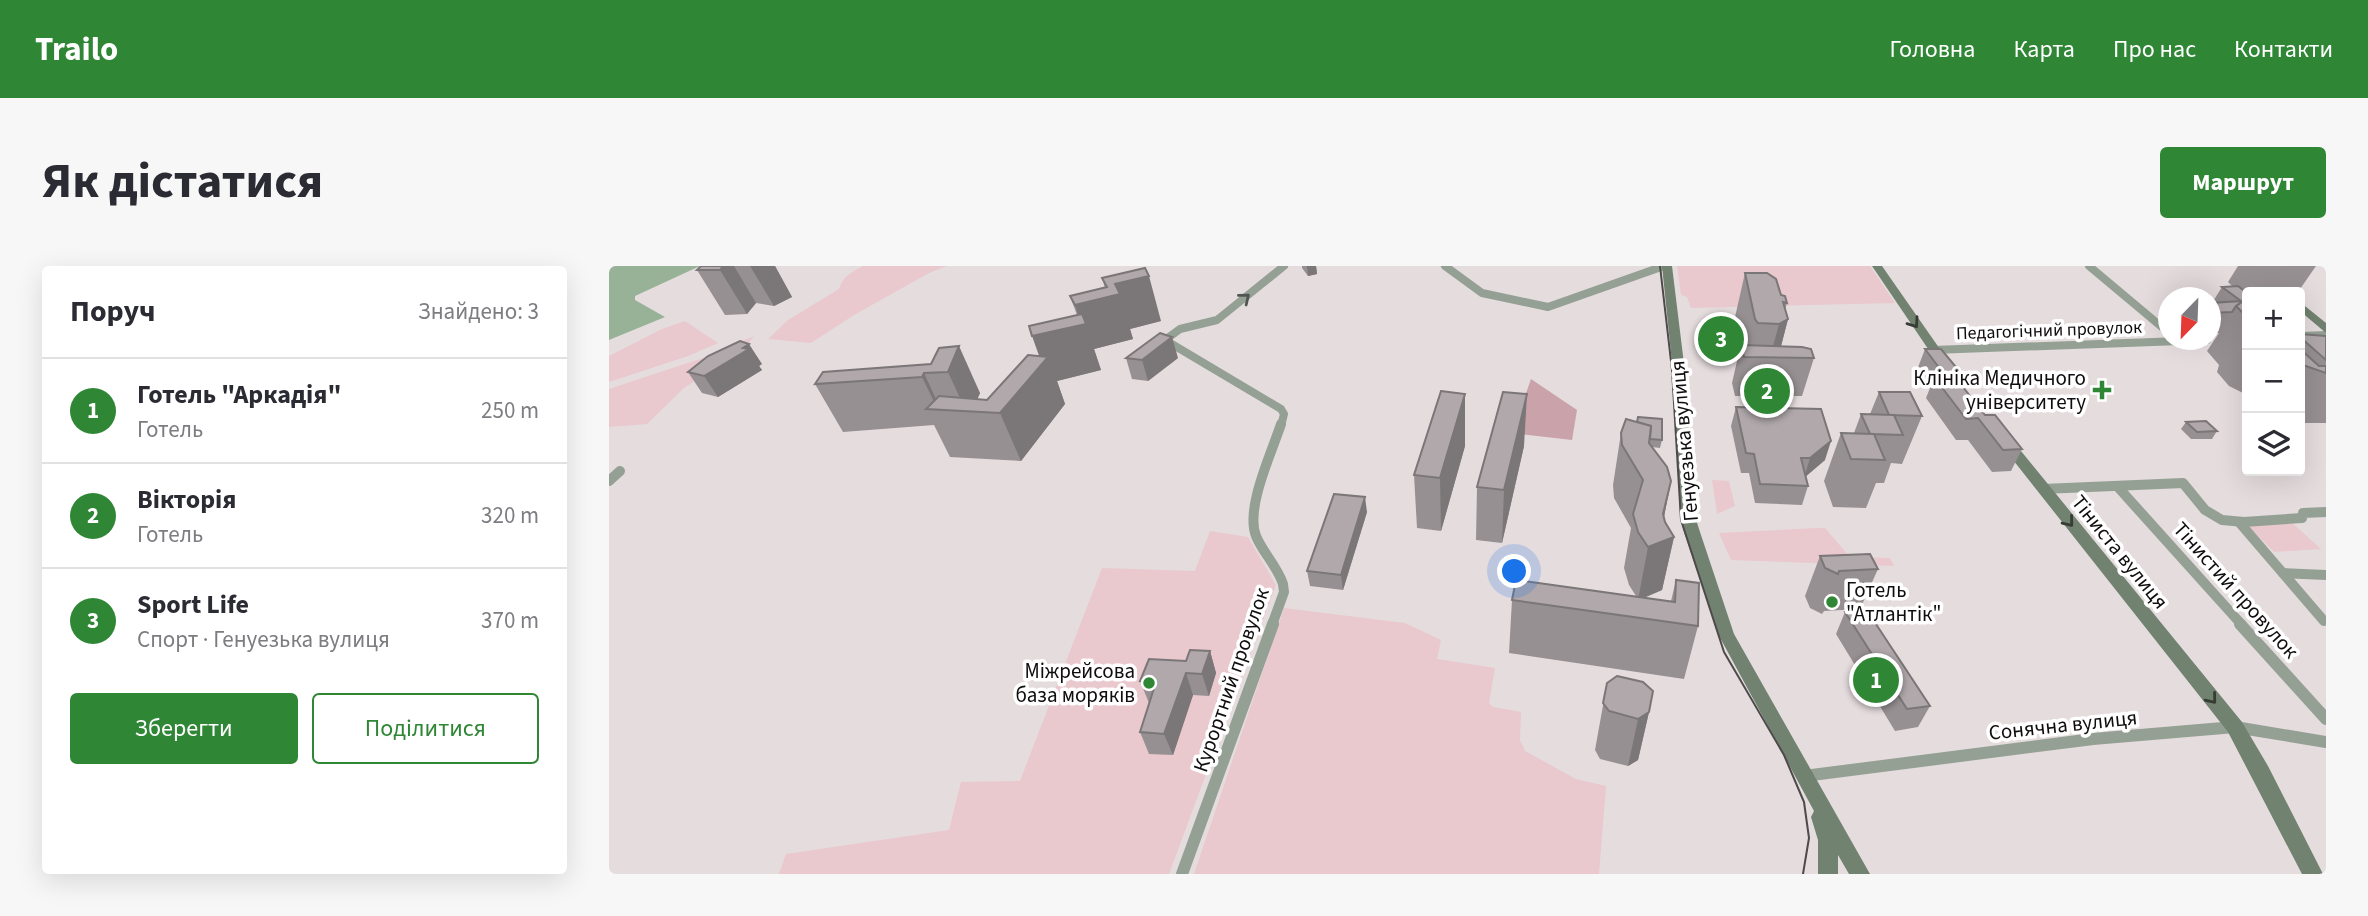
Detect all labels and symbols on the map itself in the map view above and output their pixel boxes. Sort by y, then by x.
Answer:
north arrow [2158,287,2221,350]
one-way arrow [1238,293,1250,306]
pin: 3 [1698,313,1744,365]
one-way arrow [1906,315,1918,328]
street label: Педагогічний провулок [1956,315,2143,346]
street label: Генуезька вулиця [1662,359,1706,523]
place label: Клініка Медичного університету [1913,363,2086,417]
pin: 2 [1744,365,1790,417]
marker: Клініка Медичного університету [2092,380,2112,400]
street label: Тіниста вулиця [2065,488,2175,616]
one-way arrow [2061,514,2073,527]
street label: Тінистий провулок [2166,515,2306,665]
your location [1497,554,1531,588]
place label: Готель "Атлантік" [1846,575,1941,629]
street label: Курортний провулок [1185,583,1277,776]
marker: Готель "Атлантік" [1824,594,1840,610]
pin: 1 [1853,654,1899,706]
place label: Міжрейсова база моряків [1016,656,1135,710]
marker: Міжрейсова база моряків [1141,675,1157,691]
one-way arrow [2204,690,2216,703]
street label: Сонячна вулиця [1987,702,2139,748]

